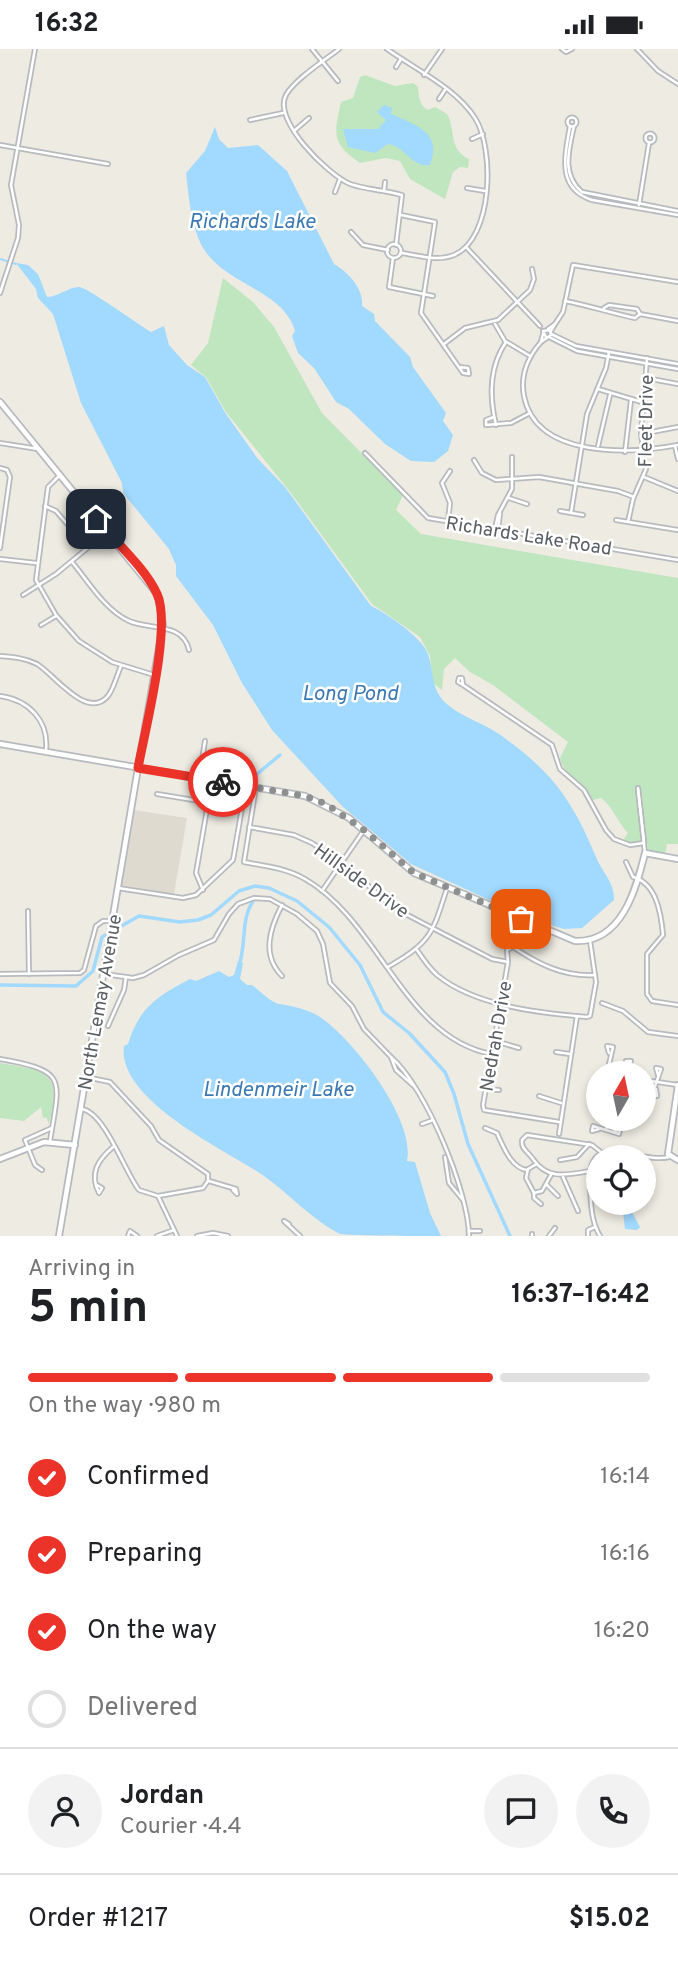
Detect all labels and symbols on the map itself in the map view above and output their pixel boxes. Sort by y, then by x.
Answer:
water label: Richards Lake [189,209,317,236]
street label: Fleet Drive [634,374,660,468]
pin [66,489,126,549]
street label: Richards Lake Road [444,512,613,562]
water label: Long Pond [302,681,400,708]
courier [188,747,258,817]
street label: Hillside Drive [308,839,413,924]
pin [491,889,551,949]
street label: North Lemay Avenue [74,913,128,1092]
street label: Nedrah Drive [475,979,519,1094]
north arrow [586,1061,656,1131]
water label: Lindenmeir Lake [203,1077,355,1104]

